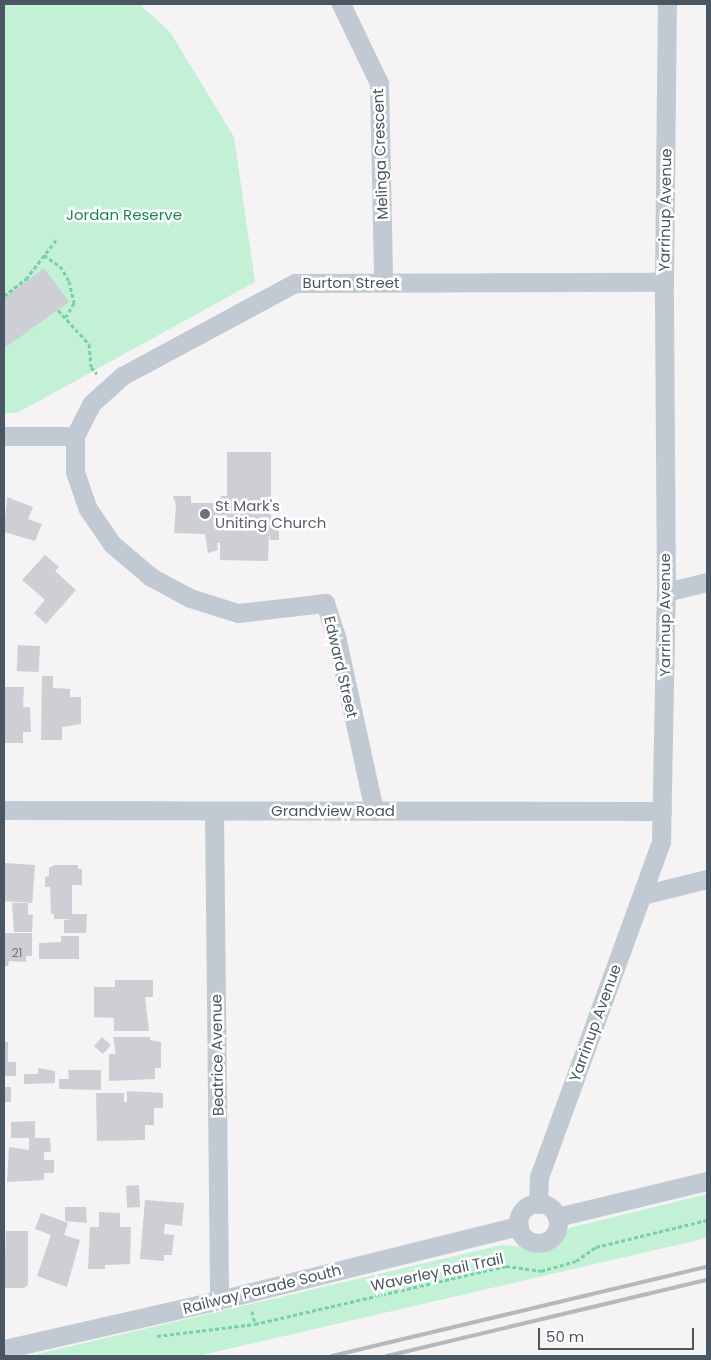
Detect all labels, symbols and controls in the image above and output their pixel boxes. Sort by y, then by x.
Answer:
street label: Melinga Crescent [369,88,391,220]
street label: Yarrinup Avenue [655,148,675,272]
park label: Jordan Reserve [66,206,182,224]
street label: Burton Street [303,274,399,292]
place label: St Mark's Uniting Church [215,496,326,531]
marker: St Mark's Uniting Church [199,508,211,520]
street label: Yarrinup Avenue [656,553,674,677]
street label: Edward Street [321,614,361,720]
street label: Grandview Road [271,802,395,820]
house number: 21 [12,946,22,960]
street label: Yarrinup Avenue [565,962,625,1084]
street label: Beatrice Avenue [207,994,227,1116]
street label: Waverley Rail Trail [369,1249,505,1295]
street label: Railway Parade South [181,1261,343,1317]
scale bar [541,1318,697,1350]
text: 50 m [546,1326,584,1347]

